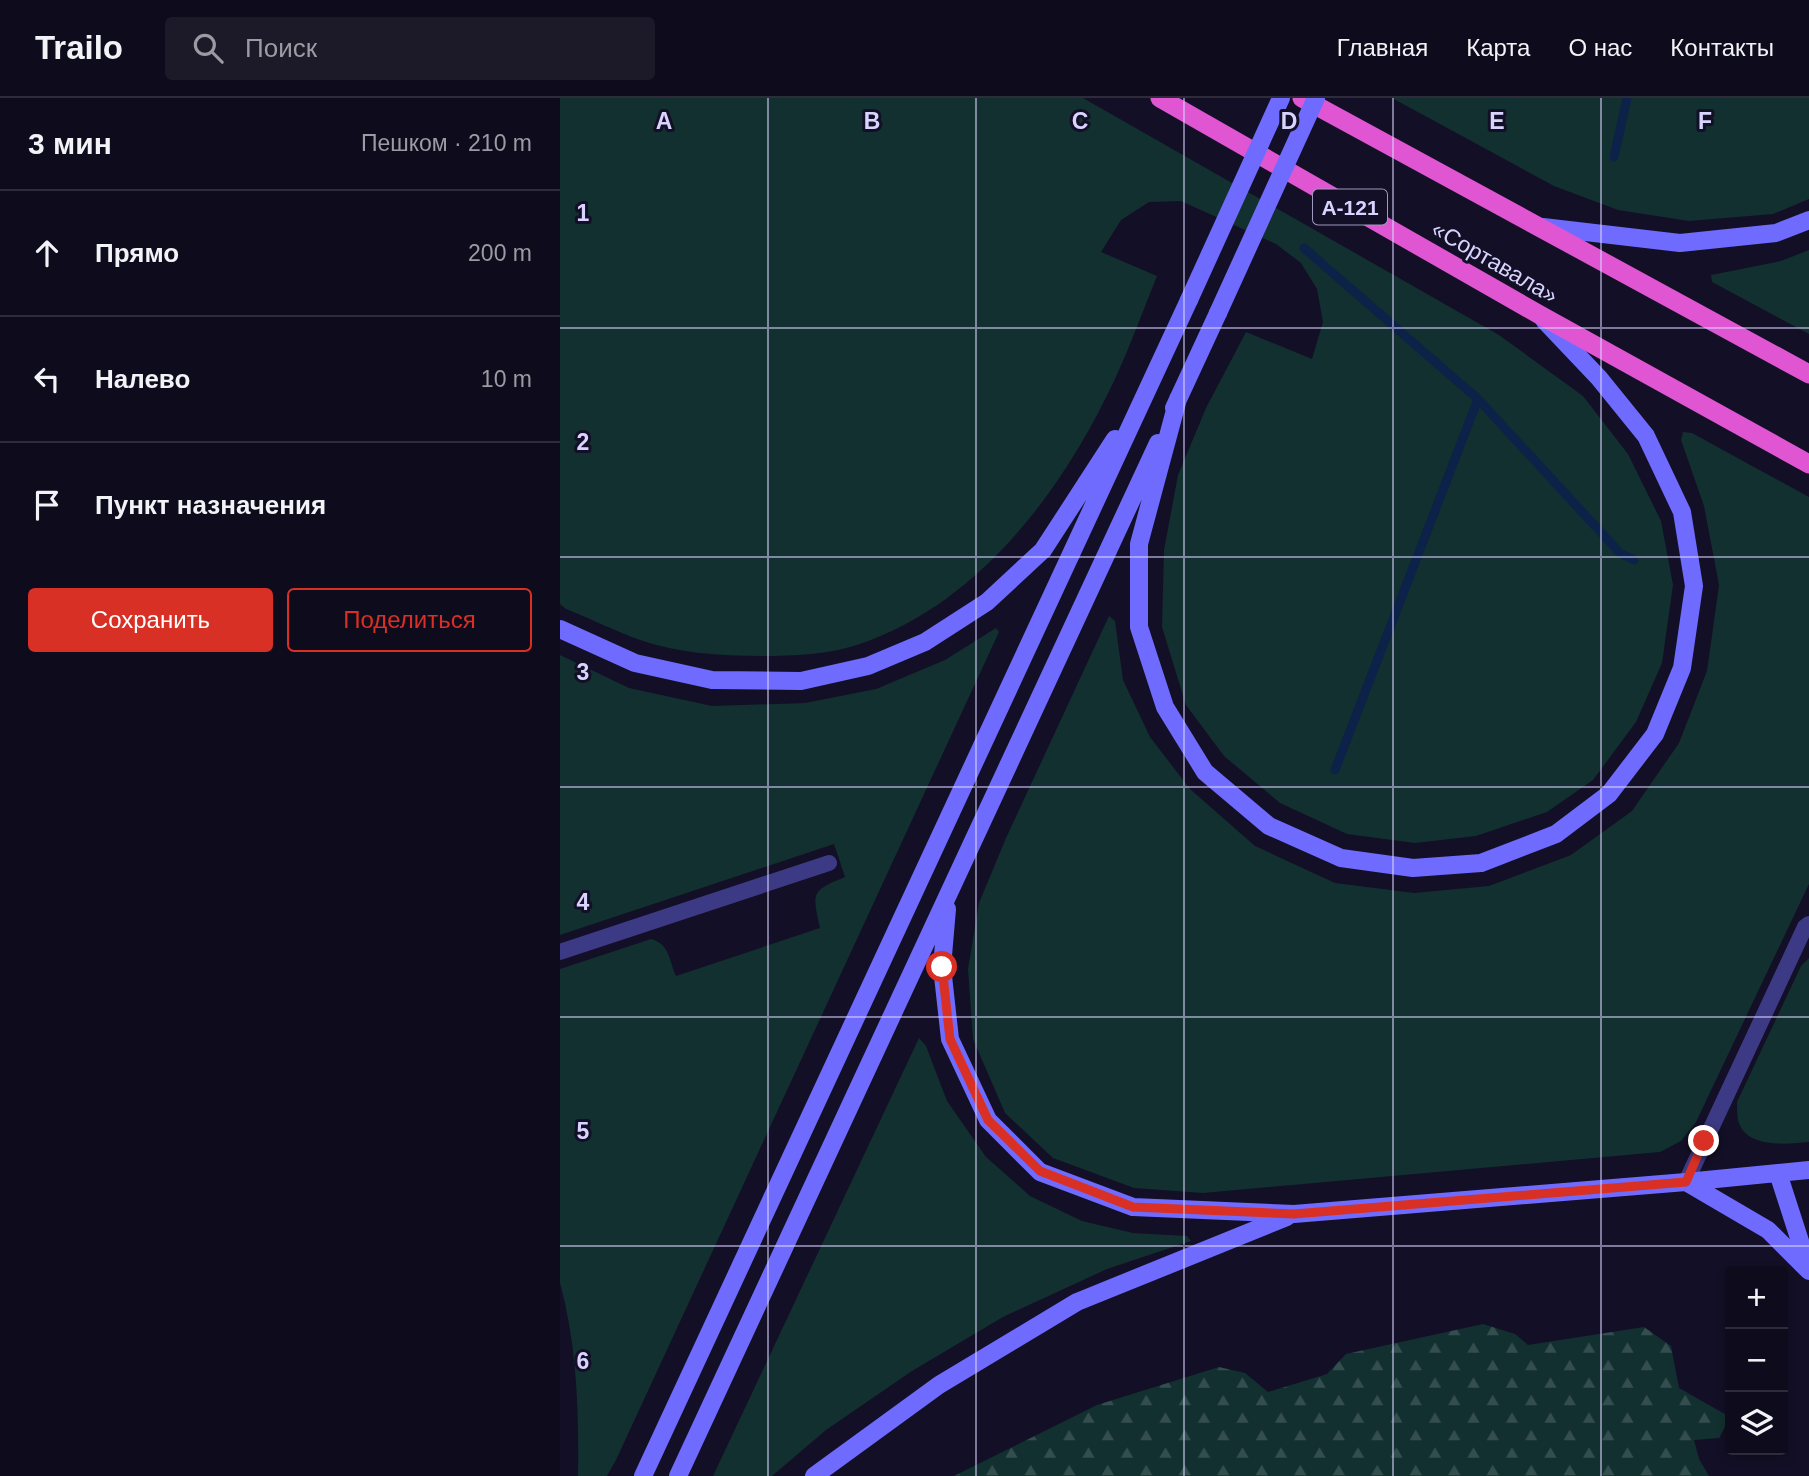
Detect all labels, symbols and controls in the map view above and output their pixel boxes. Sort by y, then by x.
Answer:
search box [165,17,655,80]
text: Trailo [35,29,123,66]
icon: search [189,29,227,67]
text: Поиск [245,33,317,63]
text: Главная [1337,34,1428,61]
text: Карта [1466,34,1530,61]
text: О нас [1568,34,1632,61]
text: Контакты [1670,34,1774,61]
text: A [656,108,672,134]
text: B [864,108,880,134]
text: C [1072,108,1088,134]
text: D [1281,108,1297,134]
text: E [1489,108,1505,134]
text: F [1698,108,1712,134]
text: 3 мин [28,127,112,160]
text: Пешком · 210 m [361,130,532,156]
road number: А-121 [1313,190,1387,224]
text: 1 [577,200,590,226]
street label: «Сортавала» [1427,215,1563,309]
icon: ahead [28,234,66,272]
text: Прямо [95,238,179,268]
text: 200 m [468,240,532,266]
icon: left [28,360,66,398]
text: Налево [95,364,190,394]
text: 10 m [481,366,532,392]
text: 2 [577,429,589,455]
icon: arrive [28,486,66,524]
text: Пункт назначения [95,490,326,520]
button: Сохранить [28,588,273,652]
button: Поделиться [287,588,532,652]
text: 3 [577,659,589,685]
text: 4 [577,889,590,915]
route start [926,951,957,982]
text: 5 [577,1118,590,1144]
route end [1688,1125,1719,1156]
map controls [1725,1266,1788,1455]
button: + [1725,1266,1788,1329]
button: − [1725,1329,1788,1392]
text: 6 [577,1348,589,1374]
button: layers [1725,1392,1788,1455]

